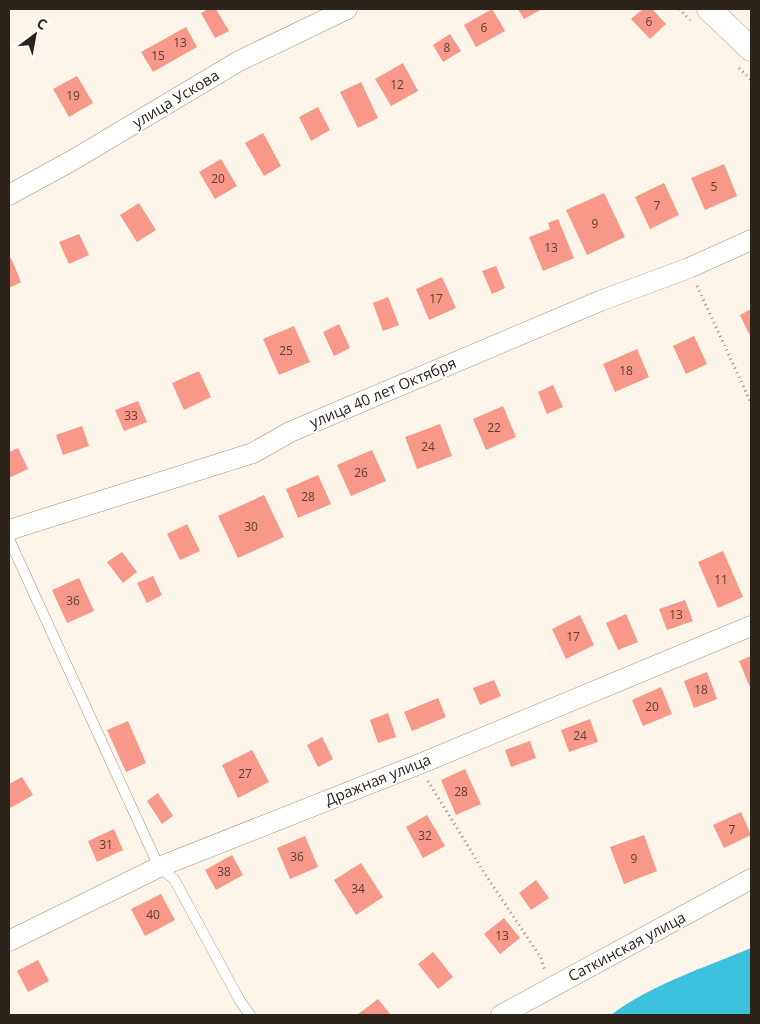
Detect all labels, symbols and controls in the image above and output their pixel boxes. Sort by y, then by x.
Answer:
north arrow [10,10,60,60]
text: С [33,13,51,34]
house number: 6 [646,13,653,30]
house number: 6 [481,19,488,36]
house number: 13 [173,34,187,51]
house number: 8 [444,39,451,56]
house number: 15 [151,47,165,64]
street label: улица Ускова [129,64,222,132]
house number: 12 [390,76,404,93]
house number: 19 [66,87,80,104]
house number: 20 [211,170,225,187]
house number: 5 [711,178,718,195]
house number: 7 [654,197,661,214]
house number: 9 [592,215,599,232]
house number: 13 [544,239,558,256]
house number: 17 [429,290,443,307]
house number: 25 [279,342,293,359]
street label: улица 40 лет Октября [306,352,459,432]
house number: 18 [619,362,633,379]
house number: 33 [124,407,138,424]
house number: 22 [487,419,501,436]
house number: 24 [421,438,435,455]
house number: 26 [354,464,368,481]
house number: 28 [301,488,315,505]
house number: 30 [244,518,258,535]
house number: 11 [714,571,728,588]
house number: 36 [66,592,80,609]
house number: 13 [669,606,683,623]
house number: 17 [566,628,580,645]
house number: 18 [694,681,708,698]
house number: 20 [645,698,659,715]
house number: 24 [573,727,587,744]
street label: Дражная улица [322,749,433,809]
house number: 27 [238,765,252,782]
house number: 28 [454,783,468,800]
house number: 7 [729,821,736,838]
house number: 32 [418,827,432,844]
house number: 31 [99,836,113,853]
house number: 36 [290,848,304,865]
house number: 9 [631,850,638,867]
house number: 38 [217,863,231,880]
house number: 34 [351,880,365,897]
house number: 40 [146,906,160,923]
street label: Саткинская улица [564,907,689,986]
house number: 13 [495,927,509,944]

